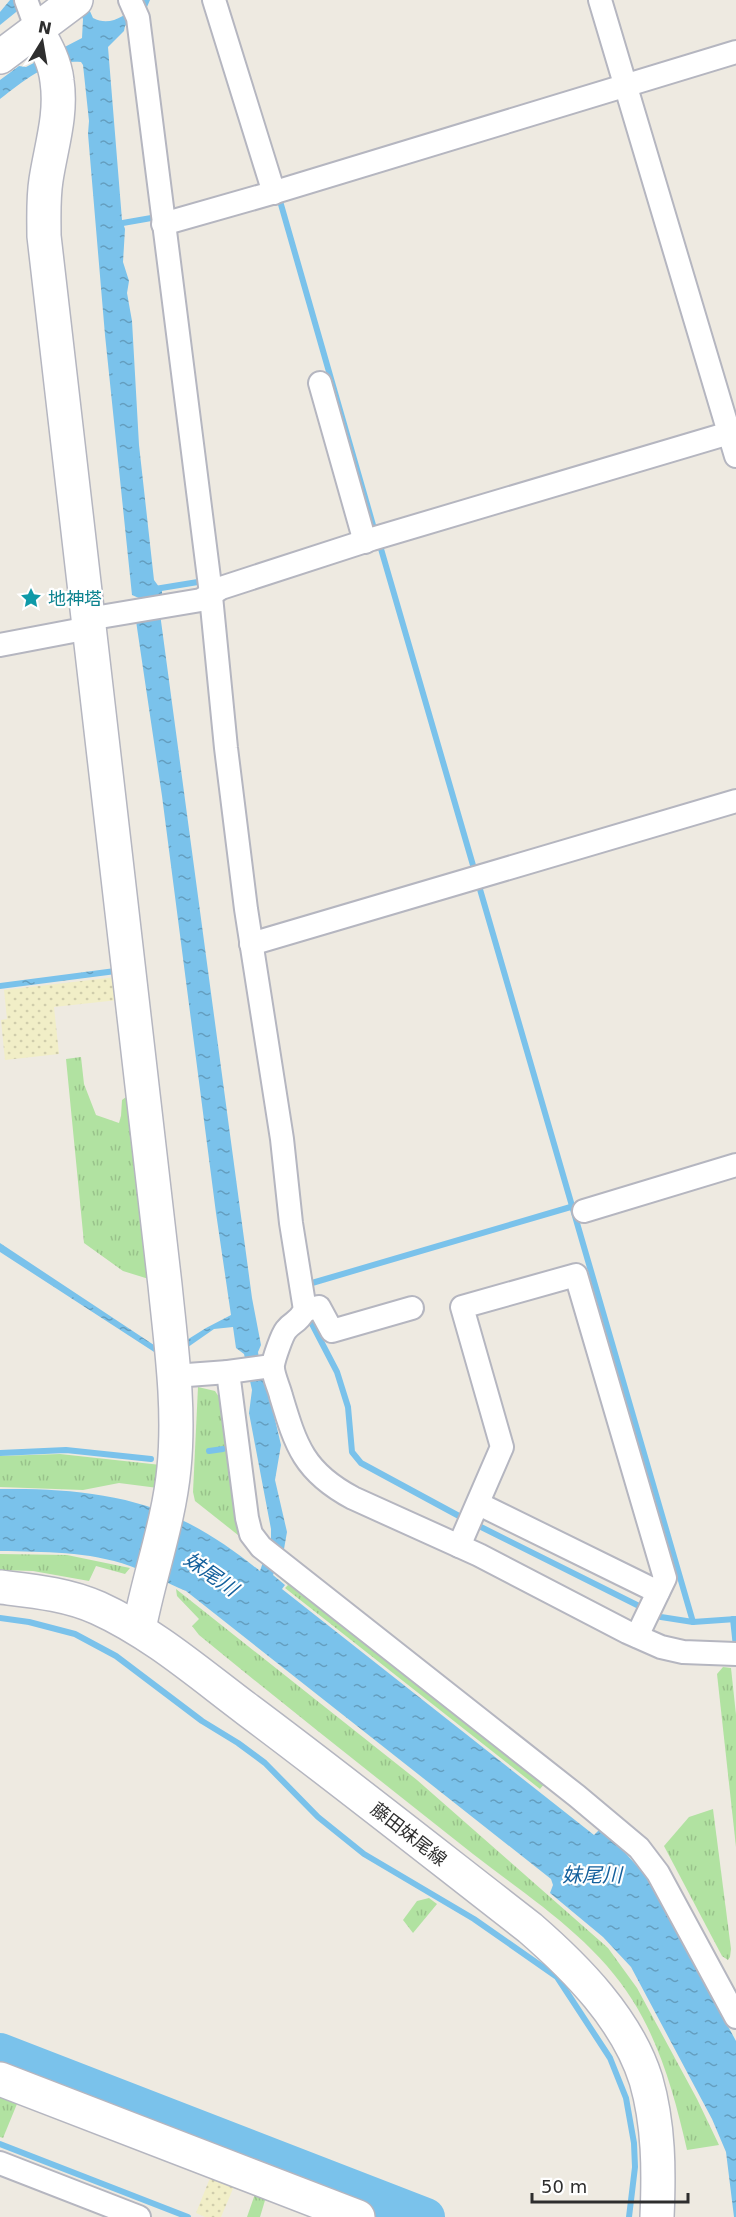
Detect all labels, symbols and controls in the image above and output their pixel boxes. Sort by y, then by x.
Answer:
north arrow [12,12,72,72]
text: N [36,17,53,38]
place icon: 地神塔 [19,586,43,610]
place label: 地神塔 [48,588,102,609]
water label: 妹尾川 [180,1547,244,1602]
street label: 藤田妹尾線 [367,1798,451,1870]
water label: 妹尾川 [562,1863,624,1887]
scale bar [532,2166,688,2204]
text: 50 m [541,2176,587,2197]

